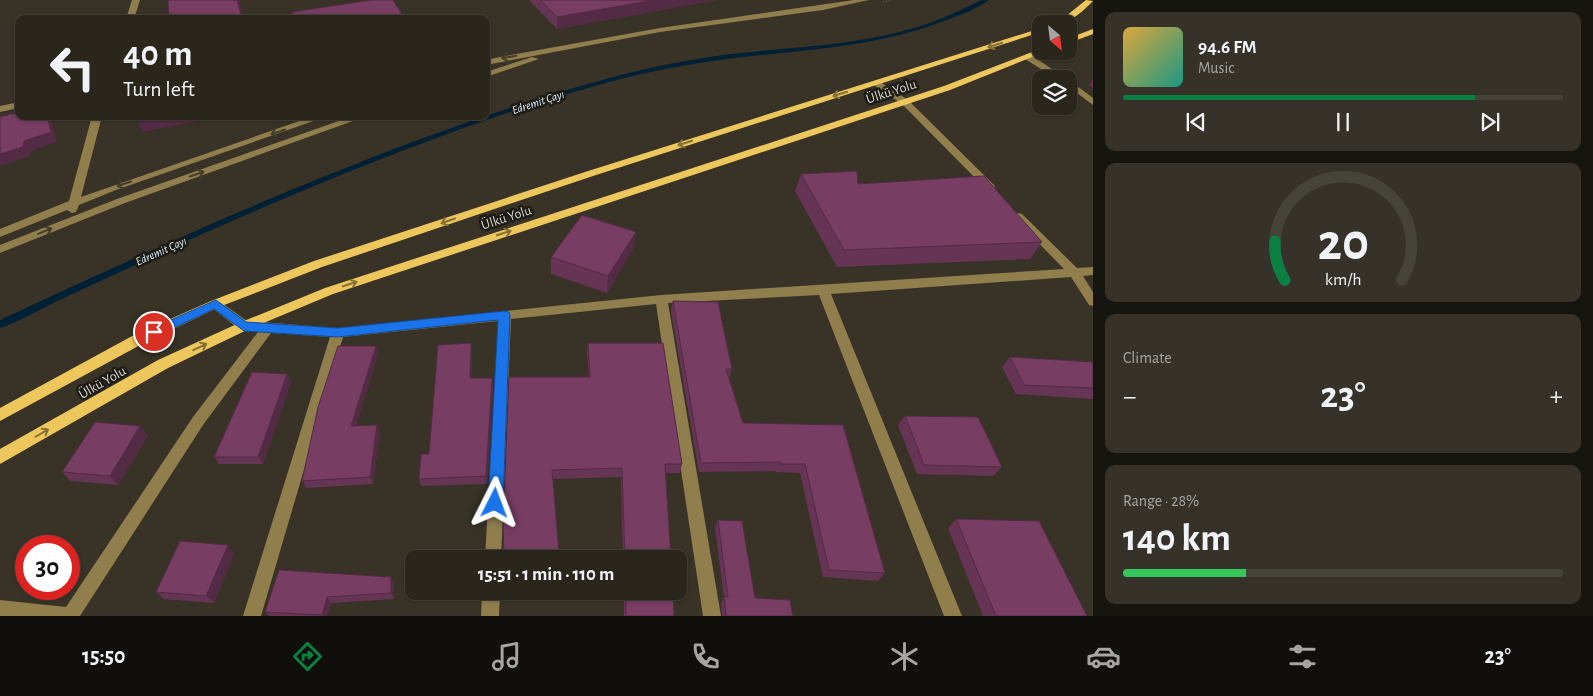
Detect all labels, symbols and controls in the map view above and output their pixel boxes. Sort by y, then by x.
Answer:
north arrow [1032,15,1078,60]
map controls [1032,15,1077,115]
icon: left [40,35,105,100]
text: 40 m [123,37,192,72]
text: 94.6 FM [1198,38,1257,57]
one-way arrow [988,41,1003,50]
one-way arrow [502,53,518,63]
text: Music [1198,60,1234,76]
button: layers [1032,70,1077,115]
street label: Ülkü Yolu [863,74,918,107]
text: Turn left [123,78,195,100]
water label: Edremit Çayı [510,88,566,116]
one-way arrow [832,90,848,100]
icon: previous [1182,108,1210,136]
icon: pause [1329,108,1357,136]
icon: next [1476,108,1504,136]
one-way arrow [270,128,286,137]
one-way arrow [678,139,693,148]
one-way arrow [189,169,205,178]
one-way arrow [117,180,132,189]
street label: Ülkü Yolu [478,200,533,233]
one-way arrow [440,217,456,226]
text: 20 [1317,217,1369,269]
one-way arrow [37,226,52,235]
one-way arrow [496,228,512,238]
water label: Edremit Çayı [134,234,189,268]
text: km/h [1325,271,1361,289]
one-way arrow [341,279,357,288]
pin [133,311,175,353]
icon: arrive [140,318,168,346]
one-way arrow [192,341,207,351]
text: Climate [1123,350,1172,366]
street label: Ülkü Yolu [75,361,129,402]
text: 23° [1320,377,1366,415]
text: − [1123,383,1136,411]
text: + [1550,383,1563,411]
one-way arrow [34,427,49,437]
position arrow [468,476,520,528]
text: Range · 28% [1123,493,1199,509]
text: 140 km [1123,520,1231,558]
speed limit sign: 30 [15,535,80,600]
text: 15:51 · 1 min · 110 m [478,565,614,584]
icon: directions [290,639,325,674]
icon: music [489,639,524,674]
icon: phone [688,639,723,674]
icon: climate [887,639,922,674]
icon: car [1086,639,1121,674]
icon: filters [1285,639,1320,674]
text: 15:50 [82,645,126,667]
text: 23° [1485,645,1511,667]

